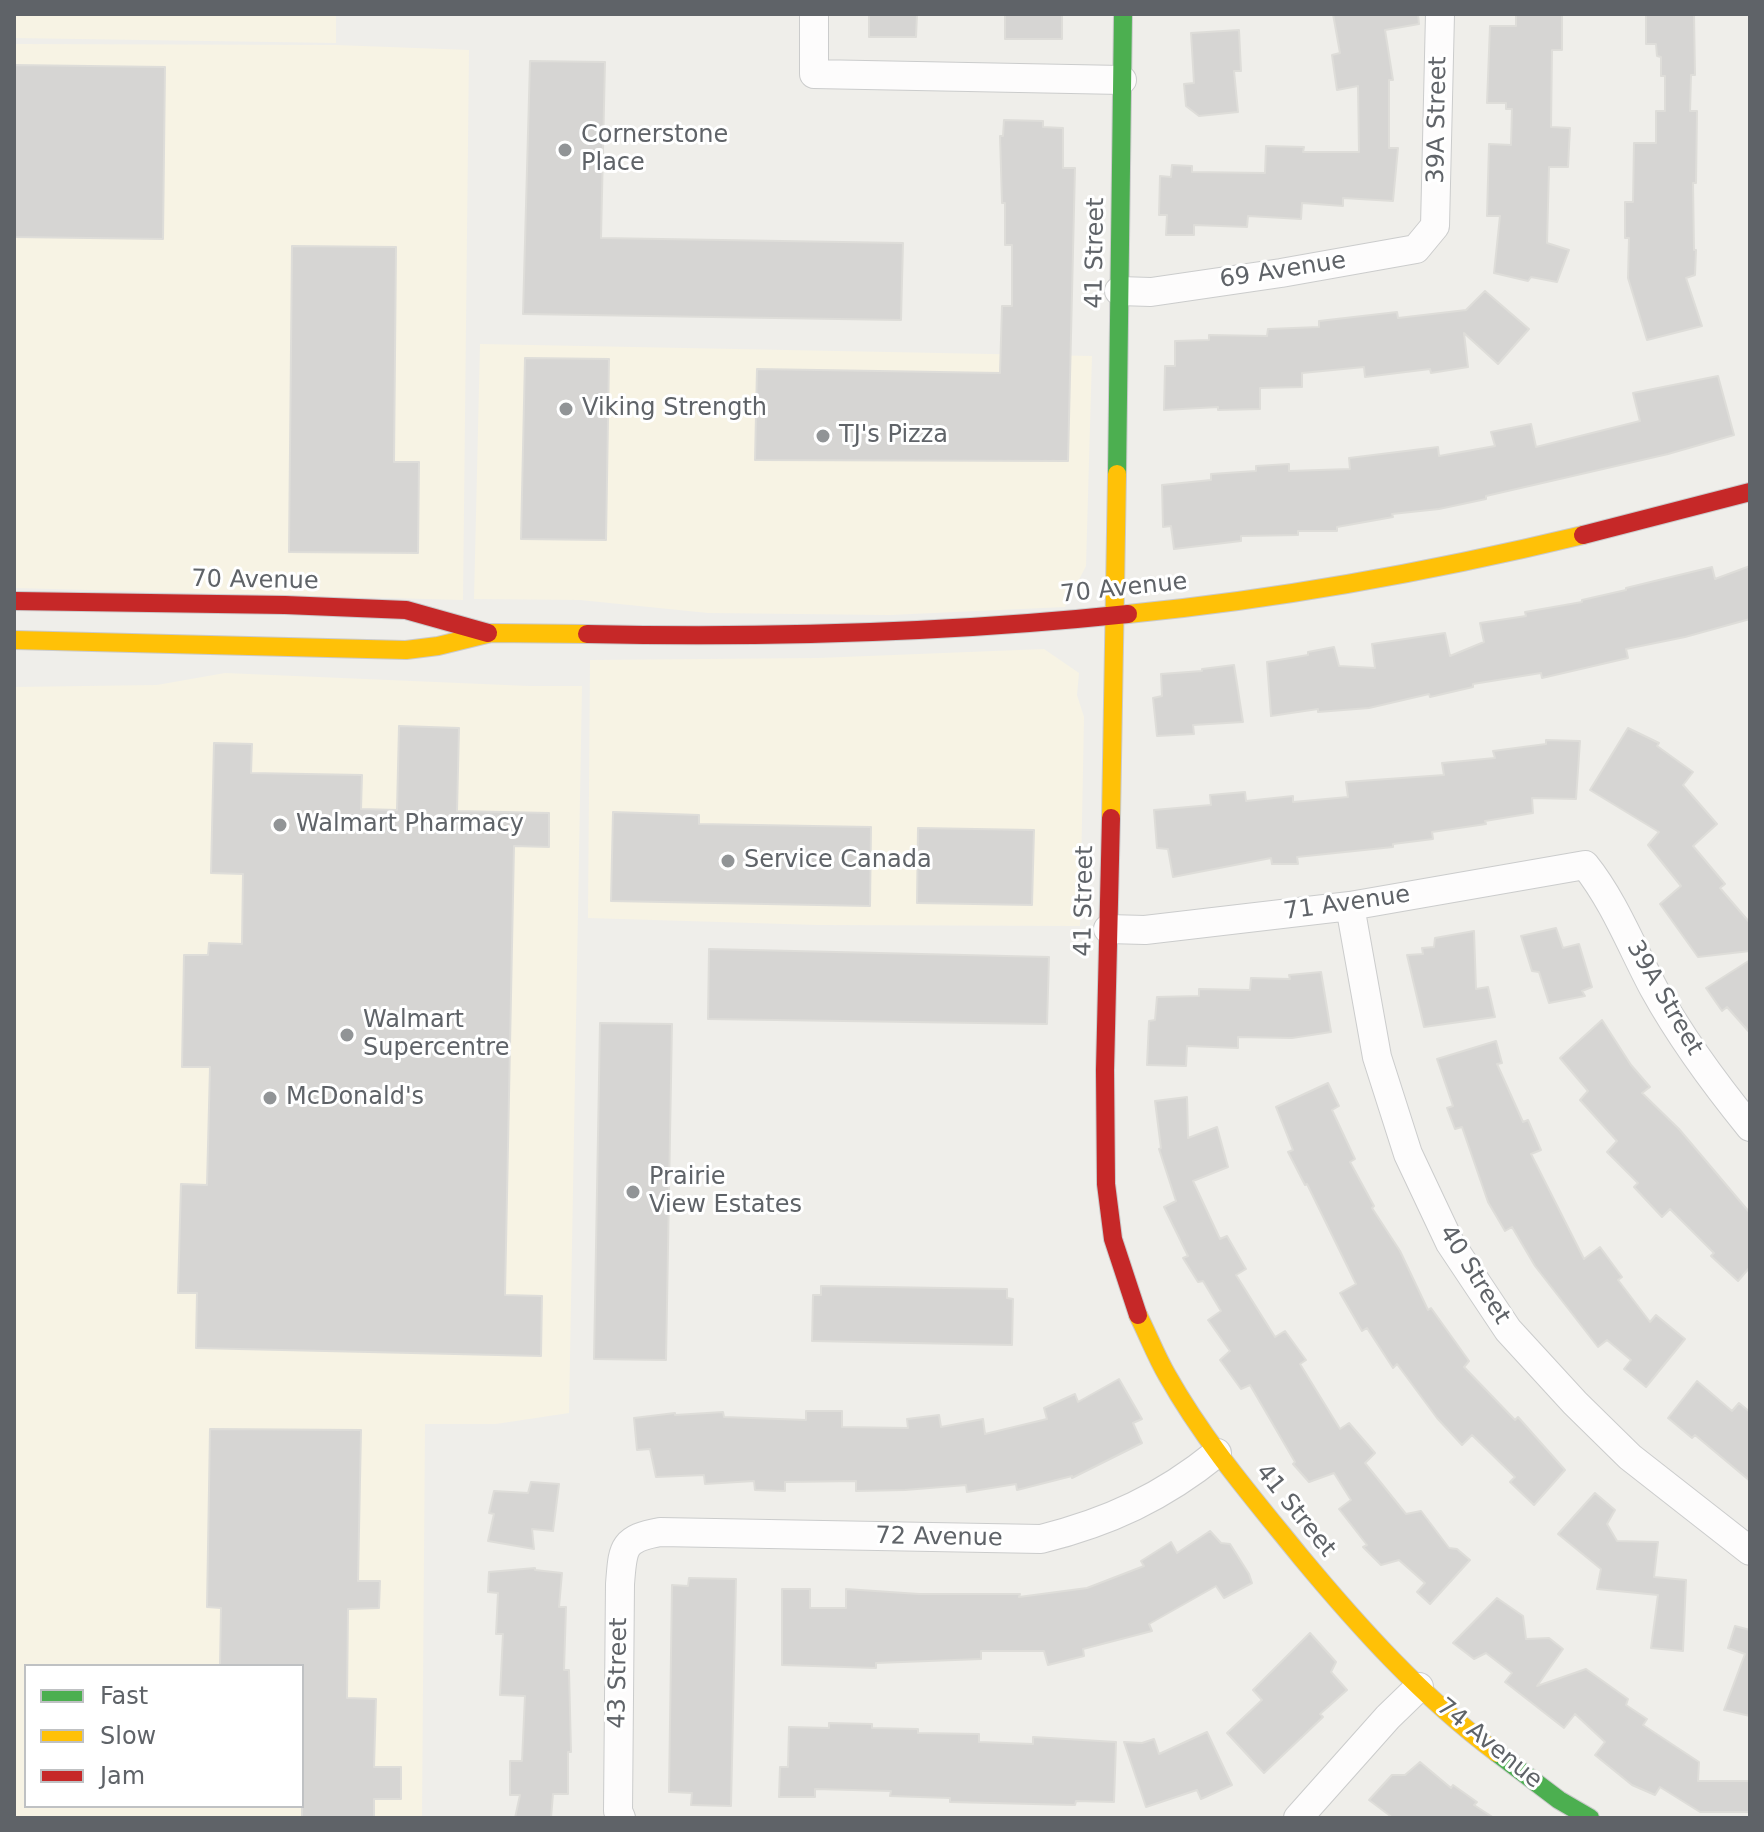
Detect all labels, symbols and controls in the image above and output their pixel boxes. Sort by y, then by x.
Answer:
street label: 39A Street [1422,56,1454,184]
place label: Cornerstone Place [581,122,728,178]
marker: Cornerstone Place [556,141,574,159]
street label: 41 Street [1081,197,1111,309]
street label: 69 Avenue [1218,247,1348,295]
place label: Viking Strength [582,395,767,423]
marker: Viking Strength [557,400,575,418]
place label: TJ's Pizza [839,422,948,450]
marker: TJ's Pizza [814,427,832,445]
street label: 70 Avenue [191,565,319,597]
street label: 70 Avenue [1059,568,1189,610]
place label: Walmart Pharmacy [296,811,524,839]
marker: Walmart Pharmacy [271,816,289,834]
street label: 41 Street [1070,845,1100,957]
place label: Service Canada [744,847,932,875]
marker: Service Canada [719,852,737,870]
street label: 71 Avenue [1282,881,1412,927]
street label: 39A Street [1620,936,1708,1060]
place label: Walmart Supercentre [363,1007,509,1063]
marker: Walmart Supercentre [338,1026,356,1044]
place label: McDonald's [286,1084,424,1112]
marker: McDonald's [261,1089,279,1107]
place label: Prairie View Estates [649,1164,802,1220]
marker: Prairie View Estates [624,1183,642,1201]
street label: 40 Street [1432,1220,1516,1330]
street label: 41 Street [1249,1459,1341,1563]
street label: 72 Avenue [875,1522,1003,1554]
street label: 43 Street [604,1617,634,1729]
legend [24,1664,304,1808]
text: Fast [100,1682,148,1710]
street label: 74 Avenue [1430,1693,1548,1795]
text: Slow [100,1722,156,1750]
text: Jam [100,1762,145,1790]

